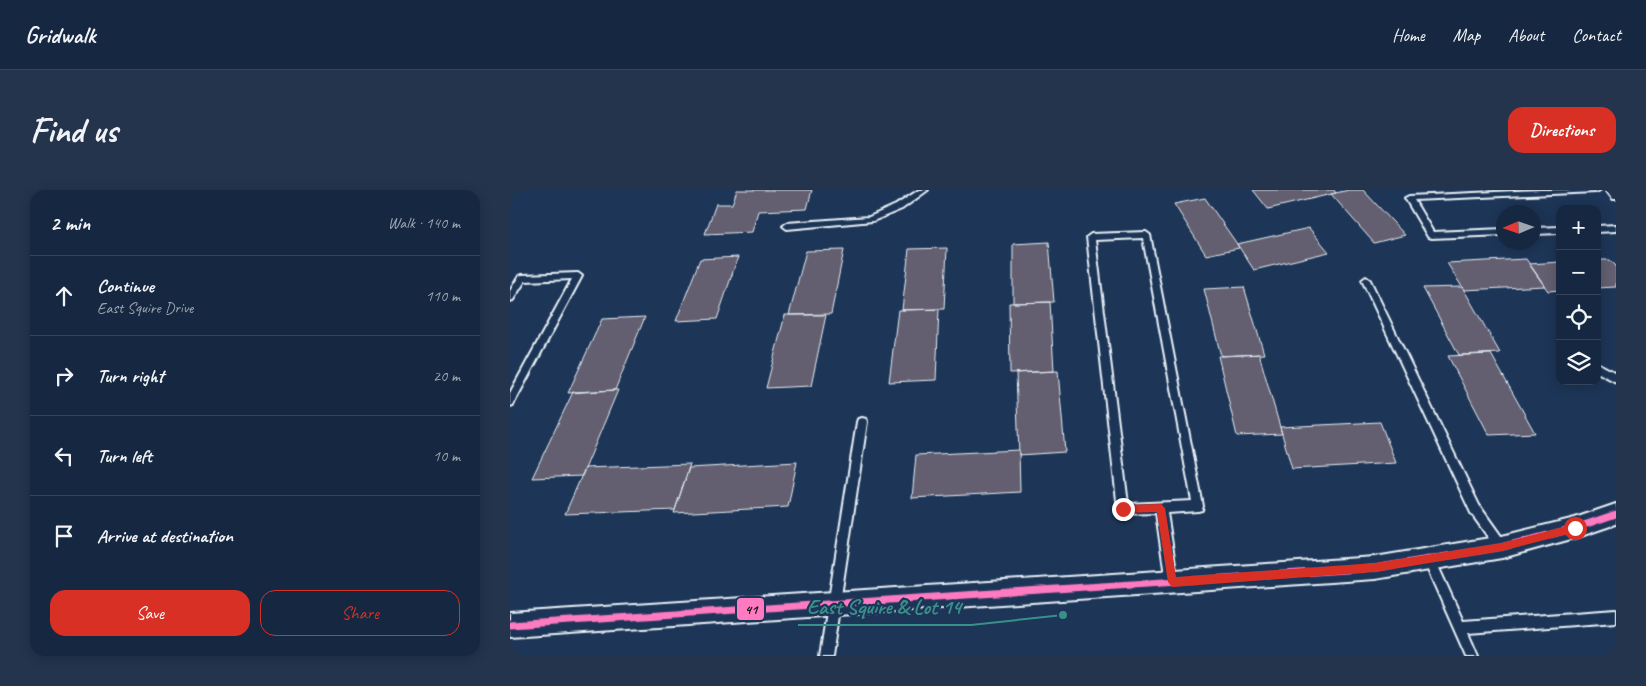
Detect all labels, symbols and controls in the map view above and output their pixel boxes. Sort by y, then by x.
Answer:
text: Gridwalk [25,20,95,50]
text: Home [1392,24,1425,46]
text: Map [1453,24,1480,46]
text: About [1508,24,1544,46]
text: Contact [1572,24,1621,46]
button: Directions [1508,107,1616,153]
text: Find us [30,108,117,153]
north arrow [1496,205,1541,250]
map controls [1556,205,1601,385]
button: + [1556,205,1601,250]
text: 2 min [50,210,90,236]
text: Walk · 140 m [388,213,460,233]
button: − [1556,250,1601,295]
text: Continue [97,274,154,298]
icon: ahead [50,282,78,310]
text: 110 m [426,286,460,306]
button: locate [1556,295,1601,340]
text: East Squire Drive [97,298,193,318]
button: layers [1556,340,1601,385]
icon: right [50,362,78,390]
text: Turn right [97,364,164,388]
text: 20 m [433,366,460,386]
icon: left [50,442,78,470]
text: Turn left [97,444,152,468]
text: 10 m [433,446,460,466]
route end [1112,498,1135,521]
route start [1564,517,1587,540]
icon: arrive [50,522,78,550]
text: Arrive at destination [97,524,233,548]
callout: East Squire & Lot 14 [798,589,971,625]
button: Save [50,590,250,636]
button: Share [260,590,460,636]
text: East Squire & Lot 14 [807,594,964,620]
line badge: 41 [736,597,765,621]
text: 41 [745,601,759,618]

